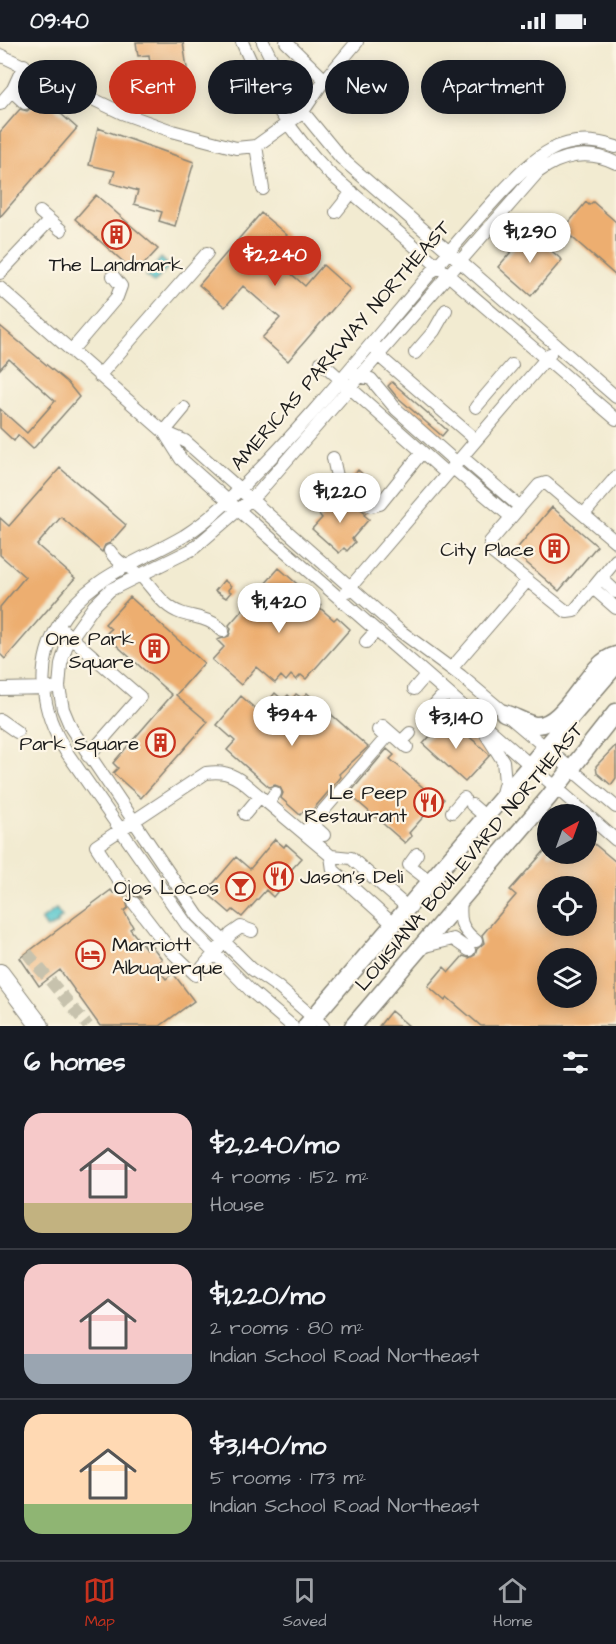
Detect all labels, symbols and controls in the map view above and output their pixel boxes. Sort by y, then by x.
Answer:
text: 09:40 [30,6,89,37]
chip: Buy [18,60,97,114]
chip: Rent [109,60,196,114]
chip: Filters [208,60,313,114]
chip: New [325,60,409,114]
chip: Apartment [421,60,566,114]
pin: $1,290 [481,213,579,264]
street label: AMERICAS PARKWAY NORTHEAST [224,214,458,477]
building icon: The Landmark [100,218,132,250]
text: $1,290 [504,218,556,246]
pin: $2,240 [226,236,324,287]
text: $2,240 [243,241,307,269]
place label: The Landmark [49,251,183,279]
pin: $1,220 [291,473,389,524]
text: $1,220 [314,478,366,506]
building icon: City Place [539,533,571,565]
place label: City Place [440,536,534,565]
pin: $1,420 [230,583,328,634]
text: $1,420 [252,588,306,616]
place label: One Park Square [46,625,134,676]
building icon: One Park Square [139,633,171,665]
pin: $944 [256,696,328,747]
pin: $3,140 [407,699,505,750]
text: $944 [267,701,317,729]
text: $3,140 [429,704,483,732]
street label: LOUISIANA BOULEVARD NORTHEAST [349,716,591,997]
building icon: Park Square [144,727,176,759]
place label: Park Square [19,730,139,758]
place label: Le Peep Restaurant [304,779,407,830]
restaurant icon: Le Peep Restaurant [412,787,444,819]
north arrow [537,804,597,864]
map controls [537,804,597,1008]
restaurant icon: Jason's Deli [263,860,295,892]
place label: Jason's Deli [300,863,403,891]
bar icon: Ojos Locos [224,871,256,903]
place label: Ojos Locos [114,874,219,902]
button: locate [537,876,597,936]
place label: Marriott Albuquerque [112,931,223,982]
hotel icon: Marriott Albuquerque [75,939,107,971]
button: layers [537,948,597,1008]
text: 6 homes [24,1044,126,1080]
icon: filters [559,1046,592,1079]
text: $2,240/mo [210,1127,340,1163]
icon: home [72,1137,144,1209]
text: 4 rooms · 152 m² [210,1163,369,1191]
text: House [210,1191,264,1219]
text: $1,220/mo [210,1278,325,1314]
icon: home [72,1288,144,1360]
text: 2 rooms · 80 m² [210,1314,364,1342]
text: Indian School Road Northeast [210,1342,479,1370]
text: $3,140/mo [210,1428,326,1464]
icon: home [72,1438,144,1510]
text: 5 rooms · 173 m² [210,1464,366,1492]
text: Indian School Road Northeast [210,1492,479,1520]
tab: Map [83,1574,116,1632]
tab: Saved [283,1574,326,1632]
tab: Home [493,1574,533,1632]

